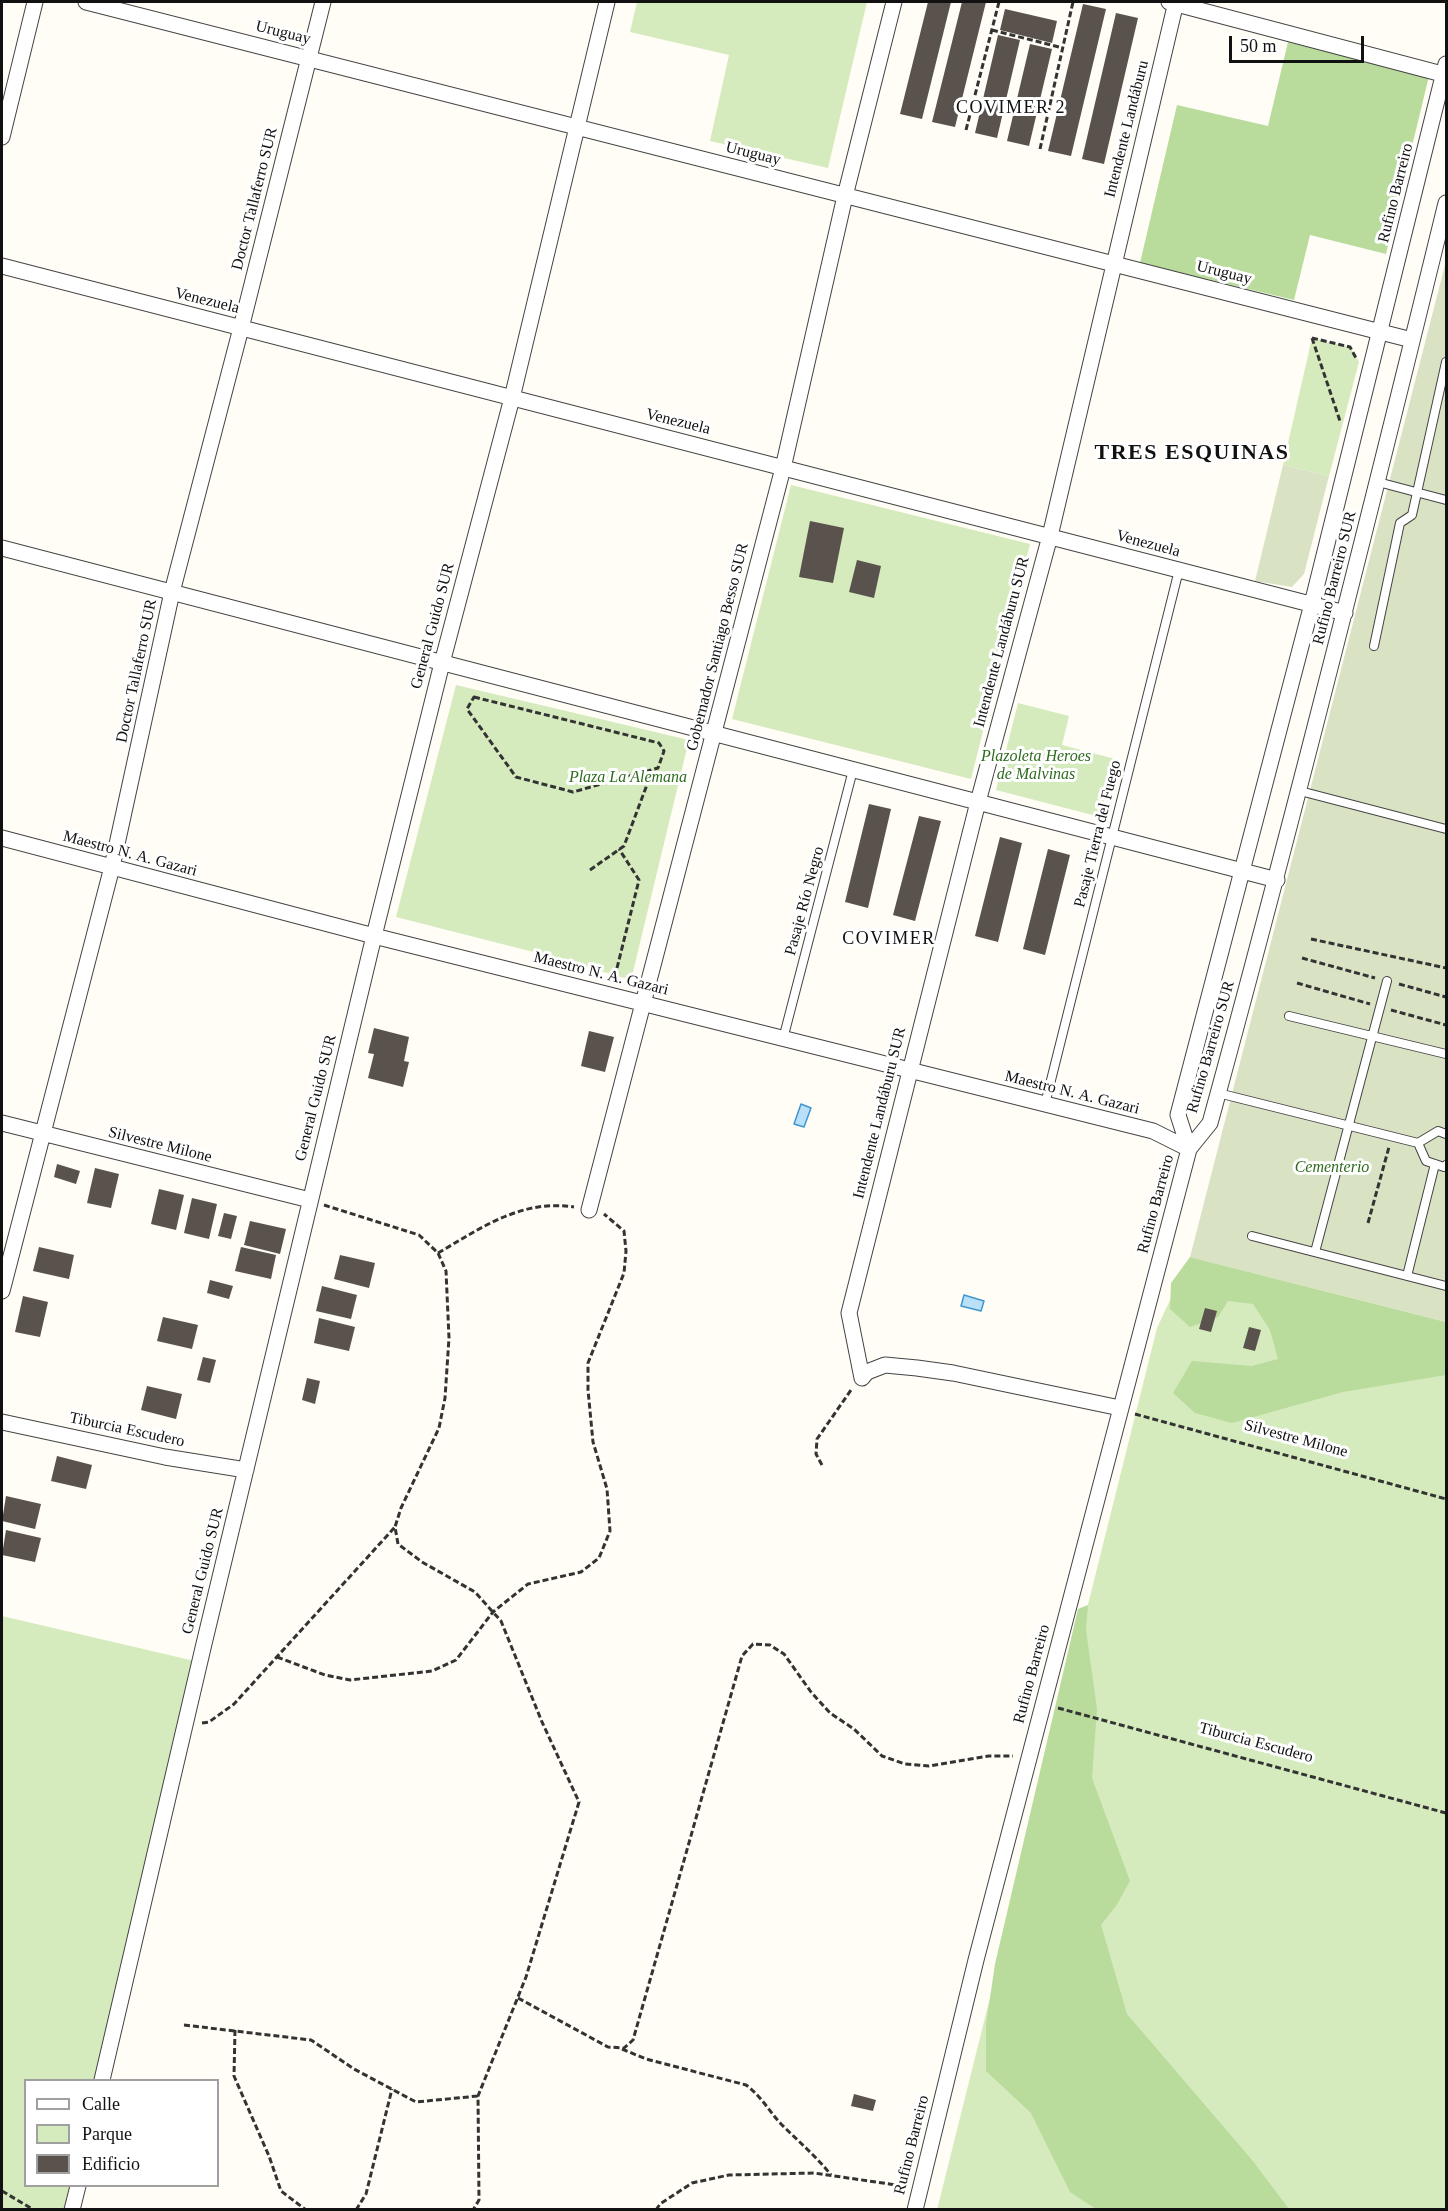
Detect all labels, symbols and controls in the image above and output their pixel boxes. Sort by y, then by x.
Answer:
street label: Uruguay [254,17,312,49]
scale bar [1232,24,1367,62]
text: 50 m [1240,36,1277,56]
street label: Intendente Landáburu [1101,58,1153,200]
district label: COVIMER 2 [956,97,1066,119]
street label: Doctor Tallaferro SUR [228,126,282,272]
street label: Uruguay [724,138,782,170]
street label: Rufino Barreiro [1374,141,1418,245]
street label: Uruguay [1195,257,1253,289]
street label: Venezuela [173,284,241,318]
street label: Venezuela [644,405,712,439]
district label: TRES ESQUINAS [1095,440,1289,466]
street label: Rufino Barreiro SUR [1309,509,1361,647]
street label: Venezuela [1114,526,1182,562]
street label: Gobernador Santiago Besso SUR [683,541,753,753]
street label: Intendente Landáburu SUR [970,555,1034,729]
street label: General Guido SUR [407,561,459,691]
street label: Doctor Tallaferro SUR [112,597,162,745]
park label: Plazoleta Heroes de Malvinas [981,747,1091,785]
street label: Pasaje Tierra del Fuego [1070,758,1126,910]
park label: Plaza La Alemana [569,768,687,788]
street label: Maestro N. A. Gazari [61,827,199,881]
street label: Pasaje Río Negro [781,844,829,958]
district label: COVIMER [842,928,936,950]
street label: Maestro N. A. Gazari [532,948,670,1000]
street label: Rufino Barreiro SUR [1183,979,1239,1115]
street label: Intendente Landáburu SUR [849,1025,911,1201]
street label: General Guido SUR [291,1033,341,1163]
street label: Maestro N. A. Gazari [1003,1067,1141,1119]
street label: Silvestre Milone [106,1123,214,1167]
street label: Rufino Barreiro [1134,1152,1178,1256]
park label: Cementerio [1295,1158,1369,1178]
street label: Tiburcia Escudero [68,1408,186,1452]
street label: Silvestre Milone [1242,1416,1350,1462]
street label: General Guido SUR [178,1506,228,1636]
street label: Rufino Barreiro [1010,1622,1054,1726]
street label: Tiburcia Escudero [1197,1719,1315,1767]
legend [24,2079,219,2187]
street label: Rufino Barreiro [890,2093,934,2197]
text: Calle [82,2094,120,2114]
text: Parque [82,2124,132,2144]
text: Edificio [82,2154,140,2174]

